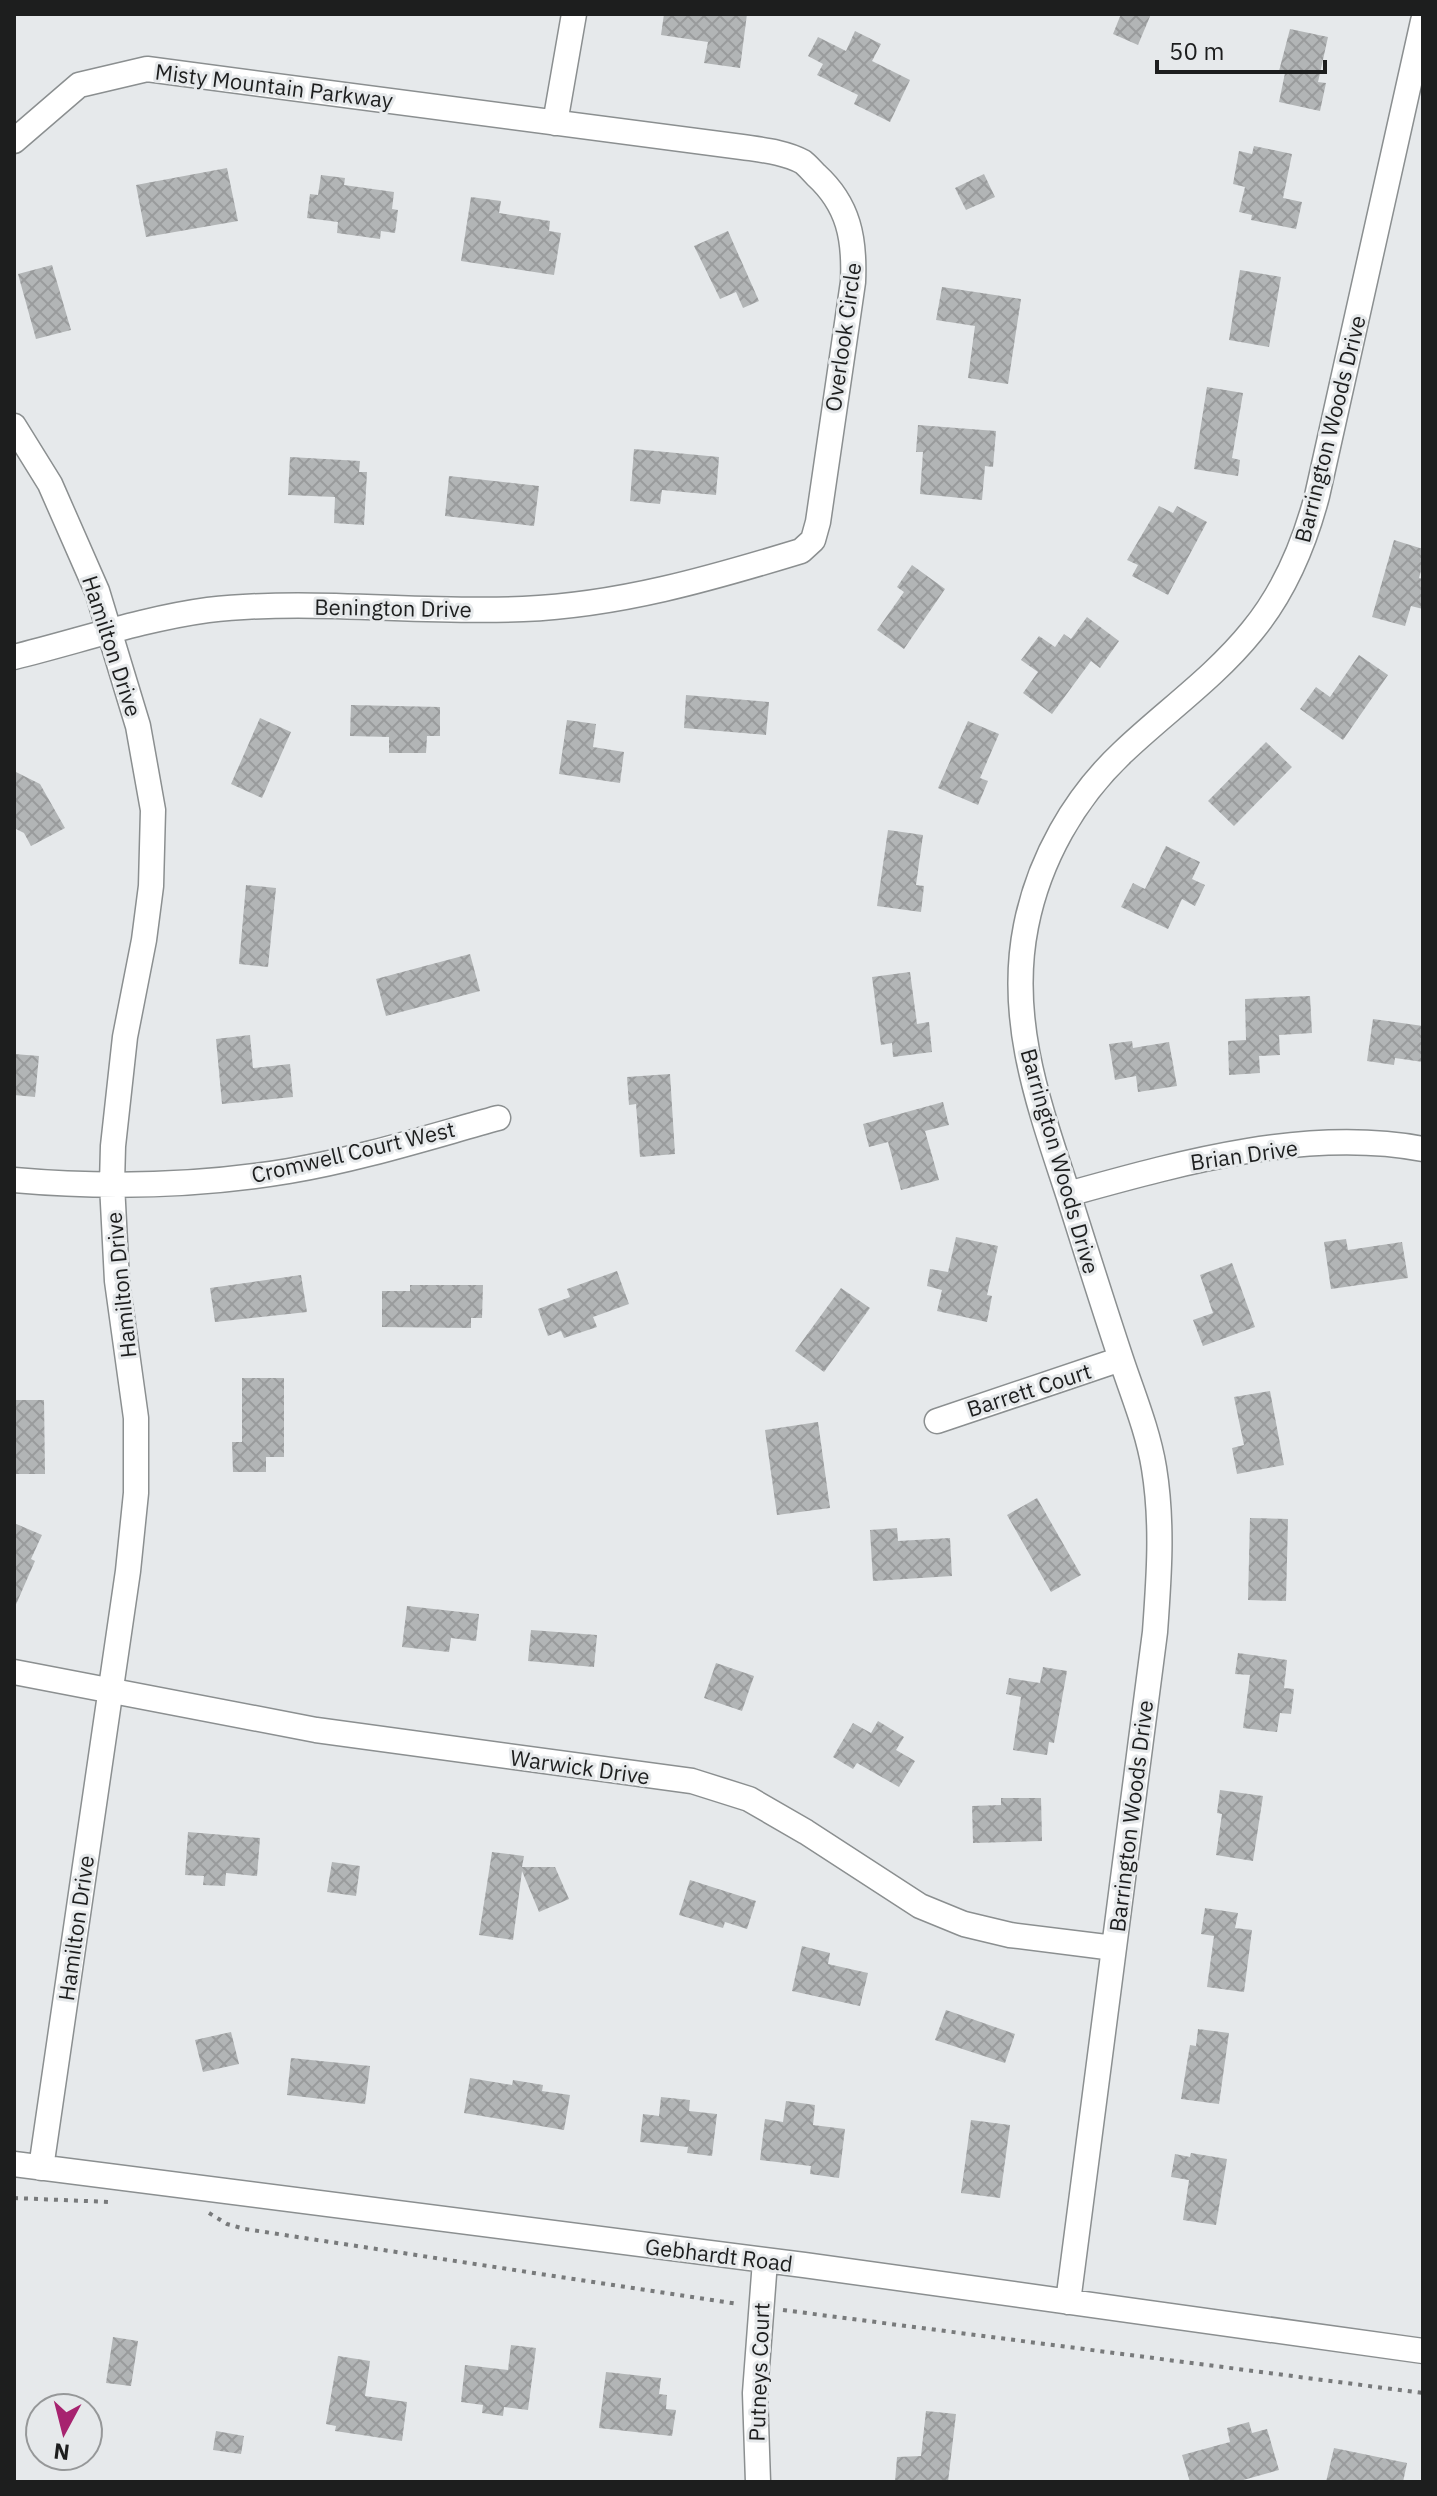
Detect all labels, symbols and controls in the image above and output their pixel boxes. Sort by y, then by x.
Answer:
scale bar [1157,24,1325,74]
text: 50 m [1169,35,1224,67]
street label: Misty Mountain Parkway [153,57,395,114]
street label: Overlook Circle [818,261,867,413]
street label: Barrington Woods Drive [1287,312,1372,546]
street label: Hamilton Drive [76,572,149,720]
street label: Benington Drive [314,592,472,623]
street label: Barrington Woods Drive [1014,1045,1107,1277]
street label: Cromwell Court West [248,1114,458,1189]
street label: Brian Drive [1188,1133,1300,1176]
street label: Hamilton Drive [98,1211,143,1359]
street label: Barrett Court [963,1356,1095,1423]
street label: Barrington Woods Drive [1102,1698,1159,1933]
street label: Warwick Drive [508,1742,652,1791]
street label: Hamilton Drive [51,1853,100,2003]
street label: Gebhardt Road [644,2231,795,2278]
street label: Putneys Court [742,2302,775,2442]
north arrow [24,2392,104,2472]
text: N [52,2437,71,2468]

